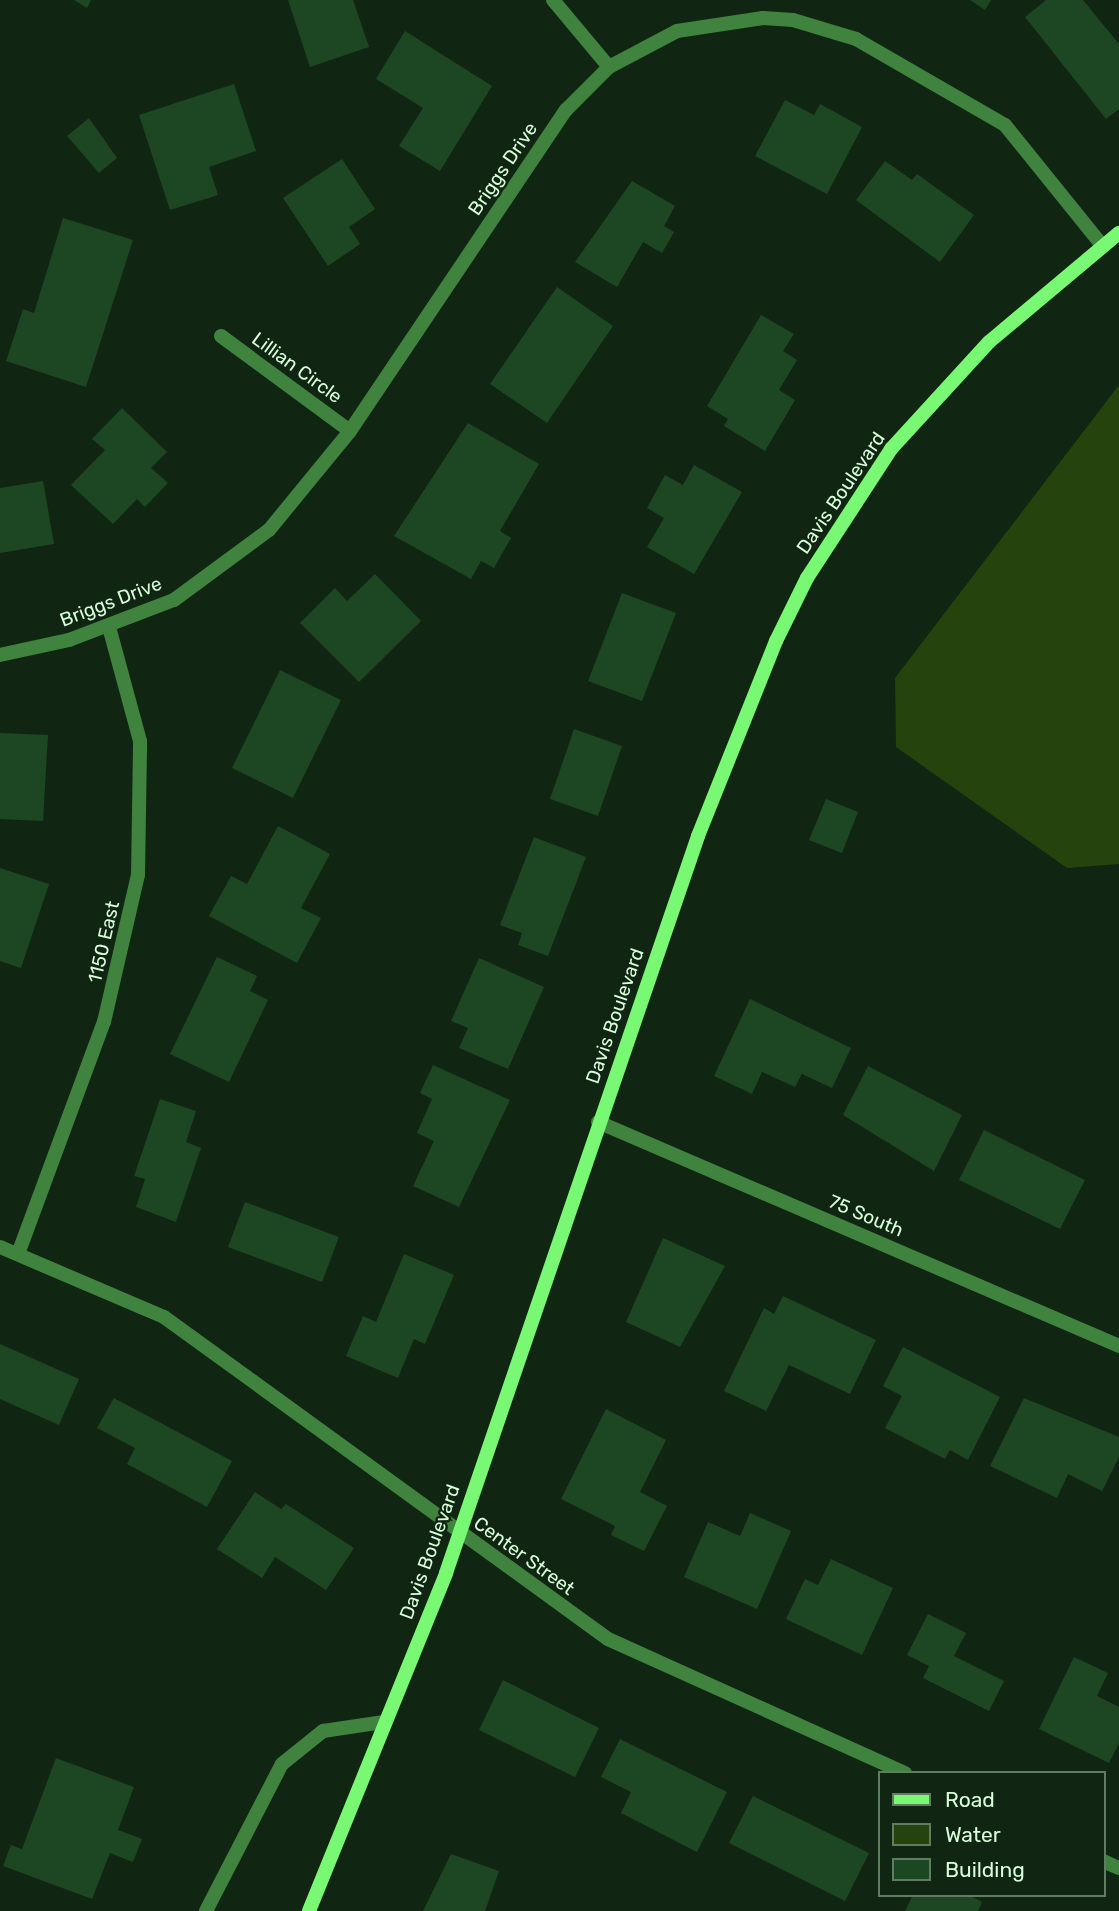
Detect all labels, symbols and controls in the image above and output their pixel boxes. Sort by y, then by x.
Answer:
street label: Briggs Drive [464,118,542,220]
street label: Lillian Circle [247,328,347,408]
street label: Davis Boulevard [792,428,890,558]
street label: Briggs Drive [57,572,165,632]
street label: 1150 East [84,899,124,985]
street label: Davis Boulevard [581,945,649,1087]
street label: 75 South [825,1190,907,1242]
street label: Davis Boulevard [395,1481,465,1623]
street label: Center Street [469,1512,579,1600]
legend [878,1771,1105,1897]
text: Road [945,1787,995,1812]
text: Water [945,1822,1001,1847]
text: Building [945,1857,1025,1882]

